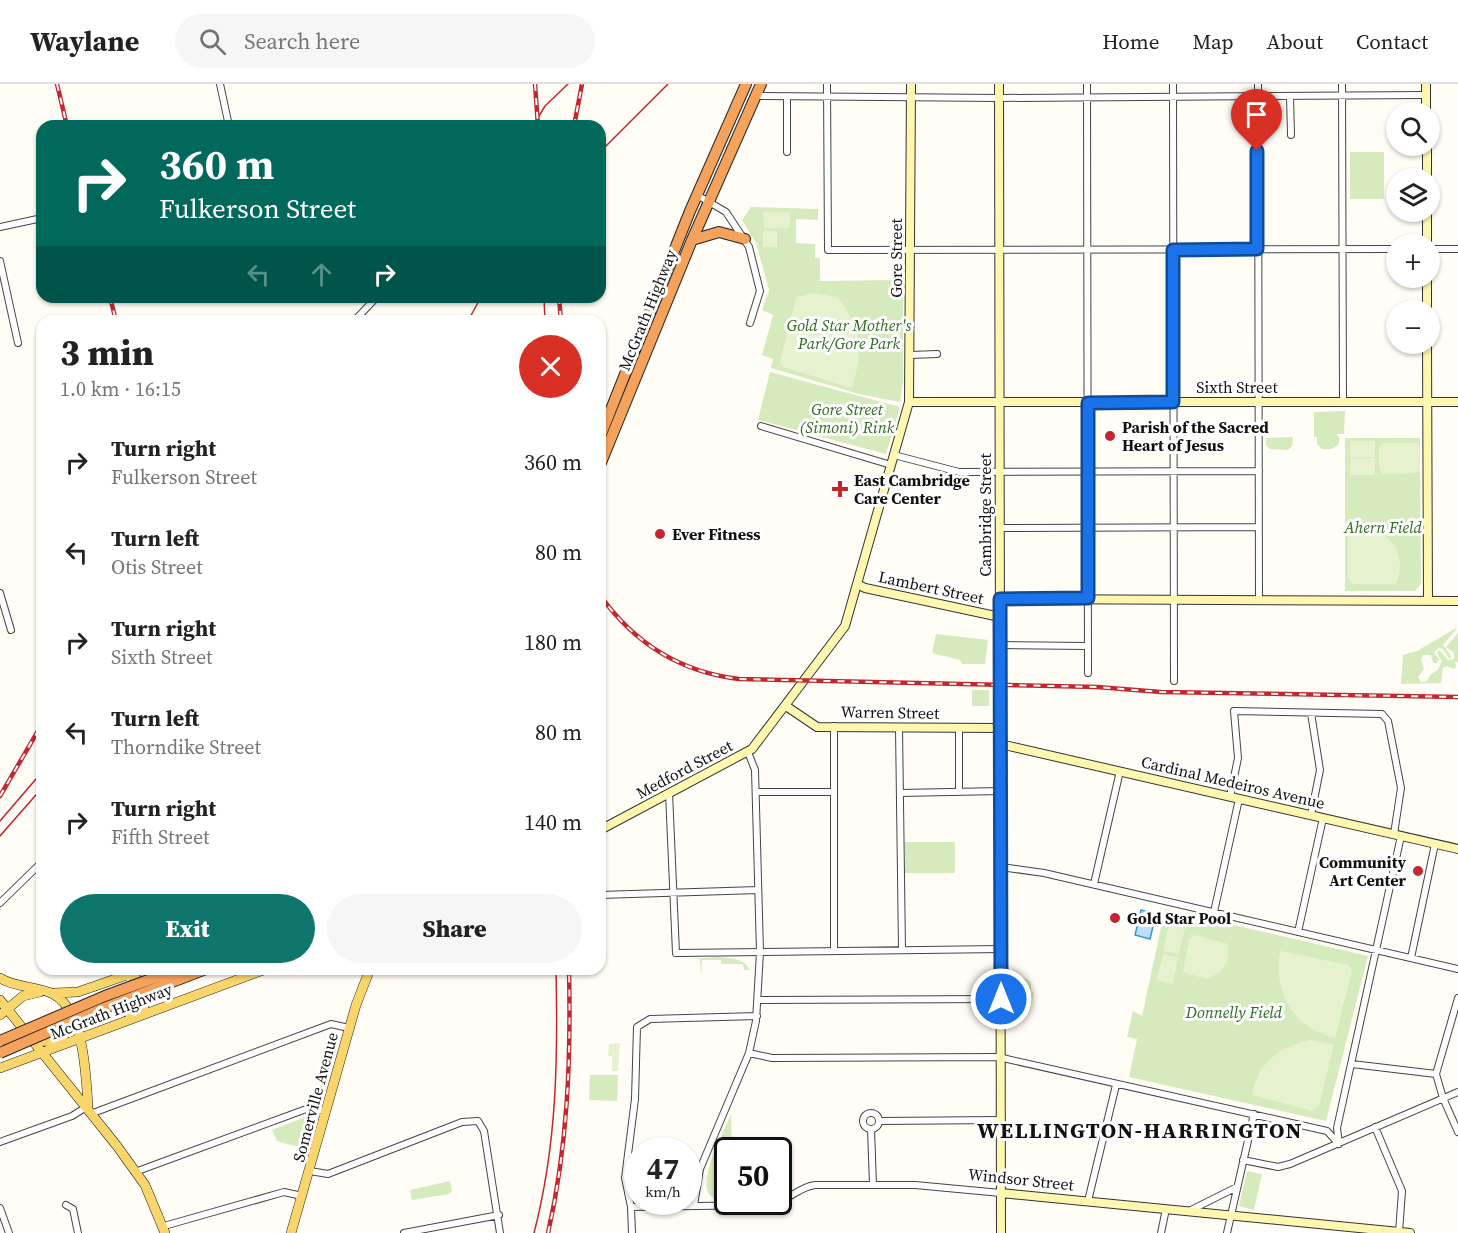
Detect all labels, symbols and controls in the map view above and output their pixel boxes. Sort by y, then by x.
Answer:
search box [175,14,595,68]
text: Waylane [30,22,139,60]
icon: search [196,25,229,58]
text: Search here [244,26,360,56]
text: Home [1102,27,1160,56]
text: Map [1193,27,1234,56]
text: About [1267,27,1323,56]
text: Contact [1356,27,1428,56]
pin [1231,89,1282,151]
icon: arrive [1240,98,1273,131]
map controls [1386,102,1440,354]
button: search [1386,102,1440,156]
text: 360 m [159,135,274,193]
icon: right [60,144,138,222]
button: layers [1386,168,1440,222]
text: Fulkerson Street [159,190,356,227]
street label: Gore Street [885,217,907,298]
button: + [1386,234,1440,288]
street label: McGrath Highway [613,245,682,374]
icon: left [242,258,275,291]
icon: ahead [305,258,338,291]
icon: right [368,258,401,291]
button: − [1386,300,1440,354]
park label: Gold Star Mother's Park/Gore Park [787,314,912,354]
text: 3 min [60,328,154,377]
button: close [519,335,582,398]
text: 1.0 km · 16:15 [60,375,181,403]
street label: Sixth Street [1196,376,1278,398]
park label: Gore Street (Simoni) Rink [800,398,895,438]
place label: Parish of the Sacred Heart of Jesus [1122,416,1269,456]
marker: Parish of the Sacred Heart of Jesus [1103,429,1117,443]
text: Turn right [111,433,216,463]
icon: right [60,446,93,479]
text: 360 m [524,447,582,477]
street label: Cambridge Street [974,452,996,577]
text: Fulkerson Street [111,463,257,491]
place label: East Cambridge Care Center [854,469,970,509]
marker: East Cambridge Care Center [831,480,849,498]
park label: Ahern Field [1343,516,1422,538]
text: Turn left [111,523,199,553]
place label: Ever Fitness [672,523,761,545]
marker: Ever Fitness [653,527,667,541]
icon: left [60,536,93,569]
text: 80 m [535,537,582,567]
text: Otis Street [111,553,203,581]
street label: Lambert Street [876,565,986,609]
text: Turn right [111,613,216,643]
icon: right [60,626,93,659]
text: 180 m [524,627,582,657]
text: Sixth Street [111,643,213,671]
street label: Warren Street [840,700,940,724]
text: Turn left [111,703,199,733]
icon: left [60,716,93,749]
text: 80 m [535,717,582,747]
text: Thorndike Street [111,733,261,761]
street label: Medford Street [632,734,737,804]
street label: Cardinal Medeiros Avenue [1139,750,1327,814]
text: Turn right [111,793,216,823]
icon: right [60,806,93,839]
text: 140 m [524,807,582,837]
text: Fifth Street [111,823,210,851]
place label: Community Art Center [1319,851,1407,891]
marker: Community Art Center [1411,864,1425,878]
button: Exit [60,894,315,963]
button: Share [327,894,582,963]
place label: Gold Star Pool [1127,907,1231,929]
marker: Gold Star Pool [1108,911,1122,925]
position arrow [969,967,1033,1031]
street label: McGrath Highway [47,977,176,1044]
park label: Donnelly Field [1185,1001,1283,1023]
street label: Somerville Avenue [287,1030,343,1164]
district label: WELLINGTON-HARRINGTON [977,1115,1303,1145]
speed limit sign: 50 [714,1137,792,1215]
text: 47 [647,1148,679,1189]
street label: Windsor Street [967,1163,1076,1196]
text: km/h [645,1181,681,1202]

